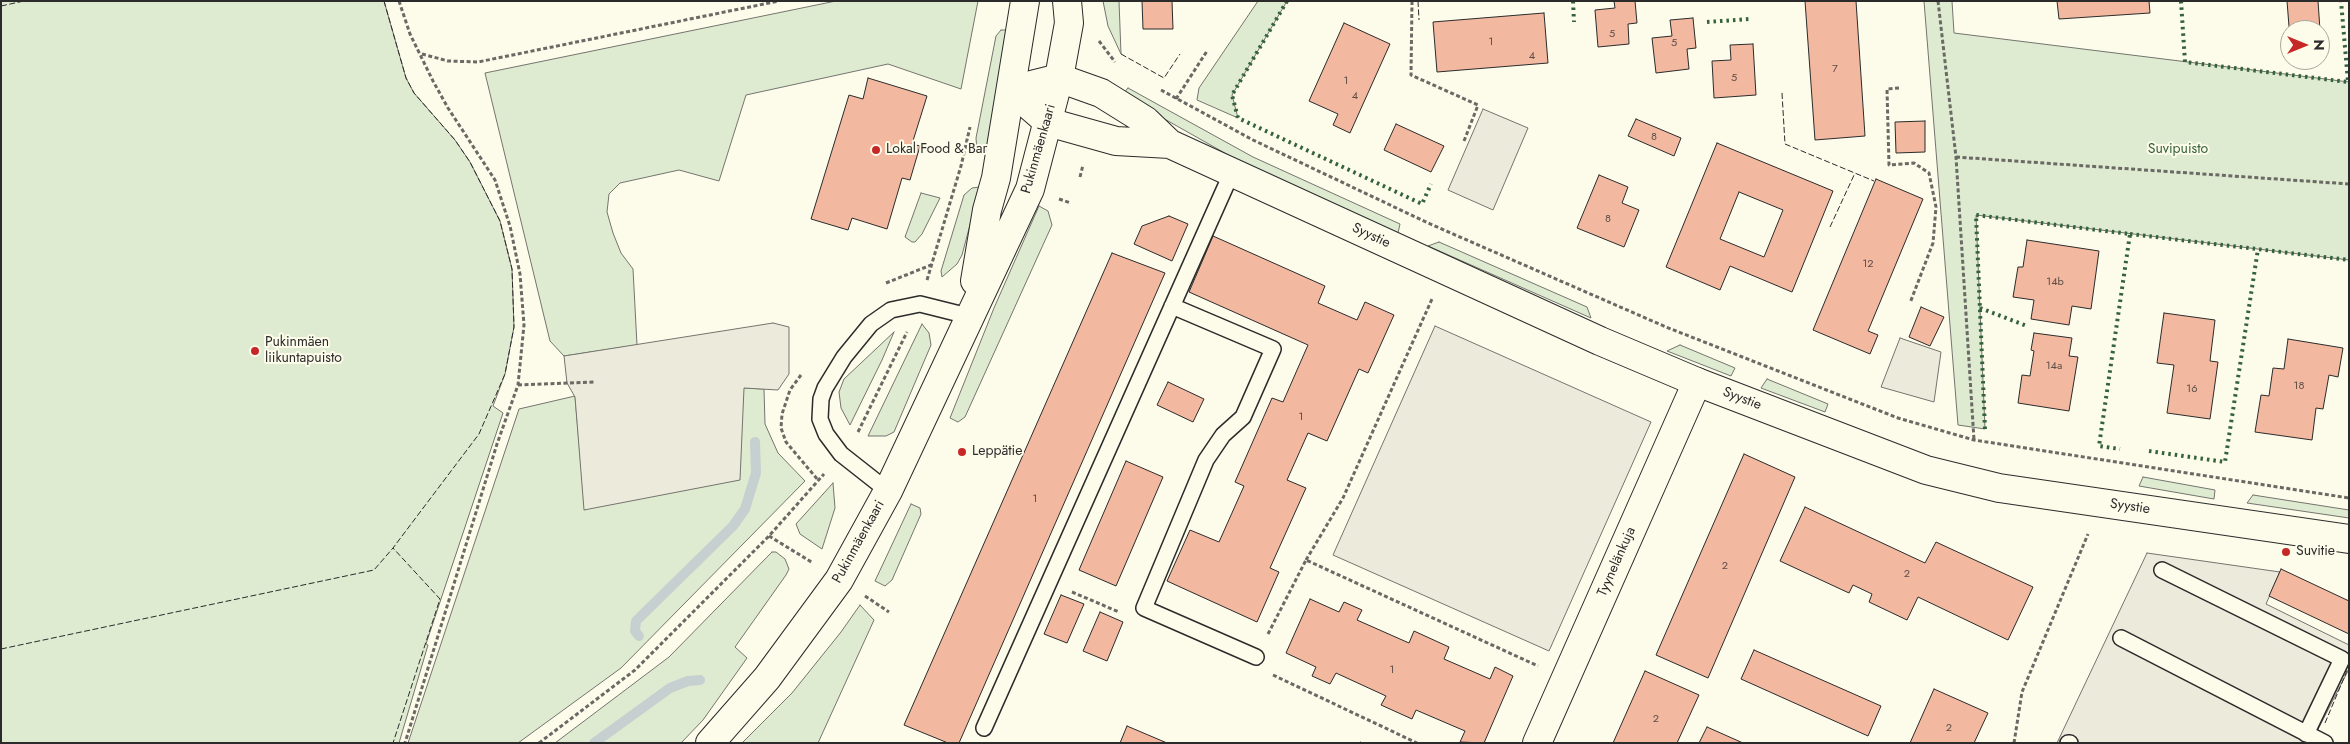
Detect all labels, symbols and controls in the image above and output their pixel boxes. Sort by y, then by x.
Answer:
north arrow [2280,20,2330,70]
house number: 5 [1609,27,1615,41]
house number: 1 [1489,35,1493,49]
house number: 5 [1671,36,1677,50]
text: N [2309,39,2329,51]
house number: 4 [1529,49,1535,63]
house number: 7 [1832,62,1838,76]
house number: 5 [1731,71,1737,85]
house number: 1 [1344,74,1348,88]
house number: 4 [1352,89,1358,103]
street label: Pukinmäenkaari [1018,102,1060,196]
house number: 8 [1651,130,1657,144]
place label: Lokal Food & Bar [886,142,987,158]
park label: Suvipuisto [2148,142,2208,158]
marker: Lokal Food & Bar [870,144,882,156]
house number: 8 [1605,212,1611,226]
street label: Syystie [1349,220,1393,252]
house number: 12 [1862,257,1874,271]
house number: 14b [2046,275,2064,289]
place label: Pukinmäen liikuntapuisto [265,335,342,368]
marker: Pukinmäen liikuntapuisto [249,345,261,357]
house number: 14a [2046,359,2062,373]
house number: 18 [2294,379,2304,393]
house number: 16 [2186,382,2198,396]
street label: Syystie [1720,384,1764,414]
house number: 1 [1299,410,1303,424]
place label: Leppätie [972,444,1022,460]
marker: Leppätie [956,446,968,458]
house number: 1 [1033,492,1037,506]
street label: Syystie [2109,496,2151,518]
street label: Pukinmäenkaari [829,498,889,586]
street label: Tyynelänkuja [1594,525,1640,599]
place label: Suvitie [2296,544,2335,560]
marker: Suvitie [2280,546,2292,558]
house number: 2 [1722,559,1728,573]
house number: 2 [1904,567,1910,581]
house number: 1 [1390,663,1394,677]
house number: 2 [1653,712,1659,726]
house number: 2 [1946,721,1952,735]

